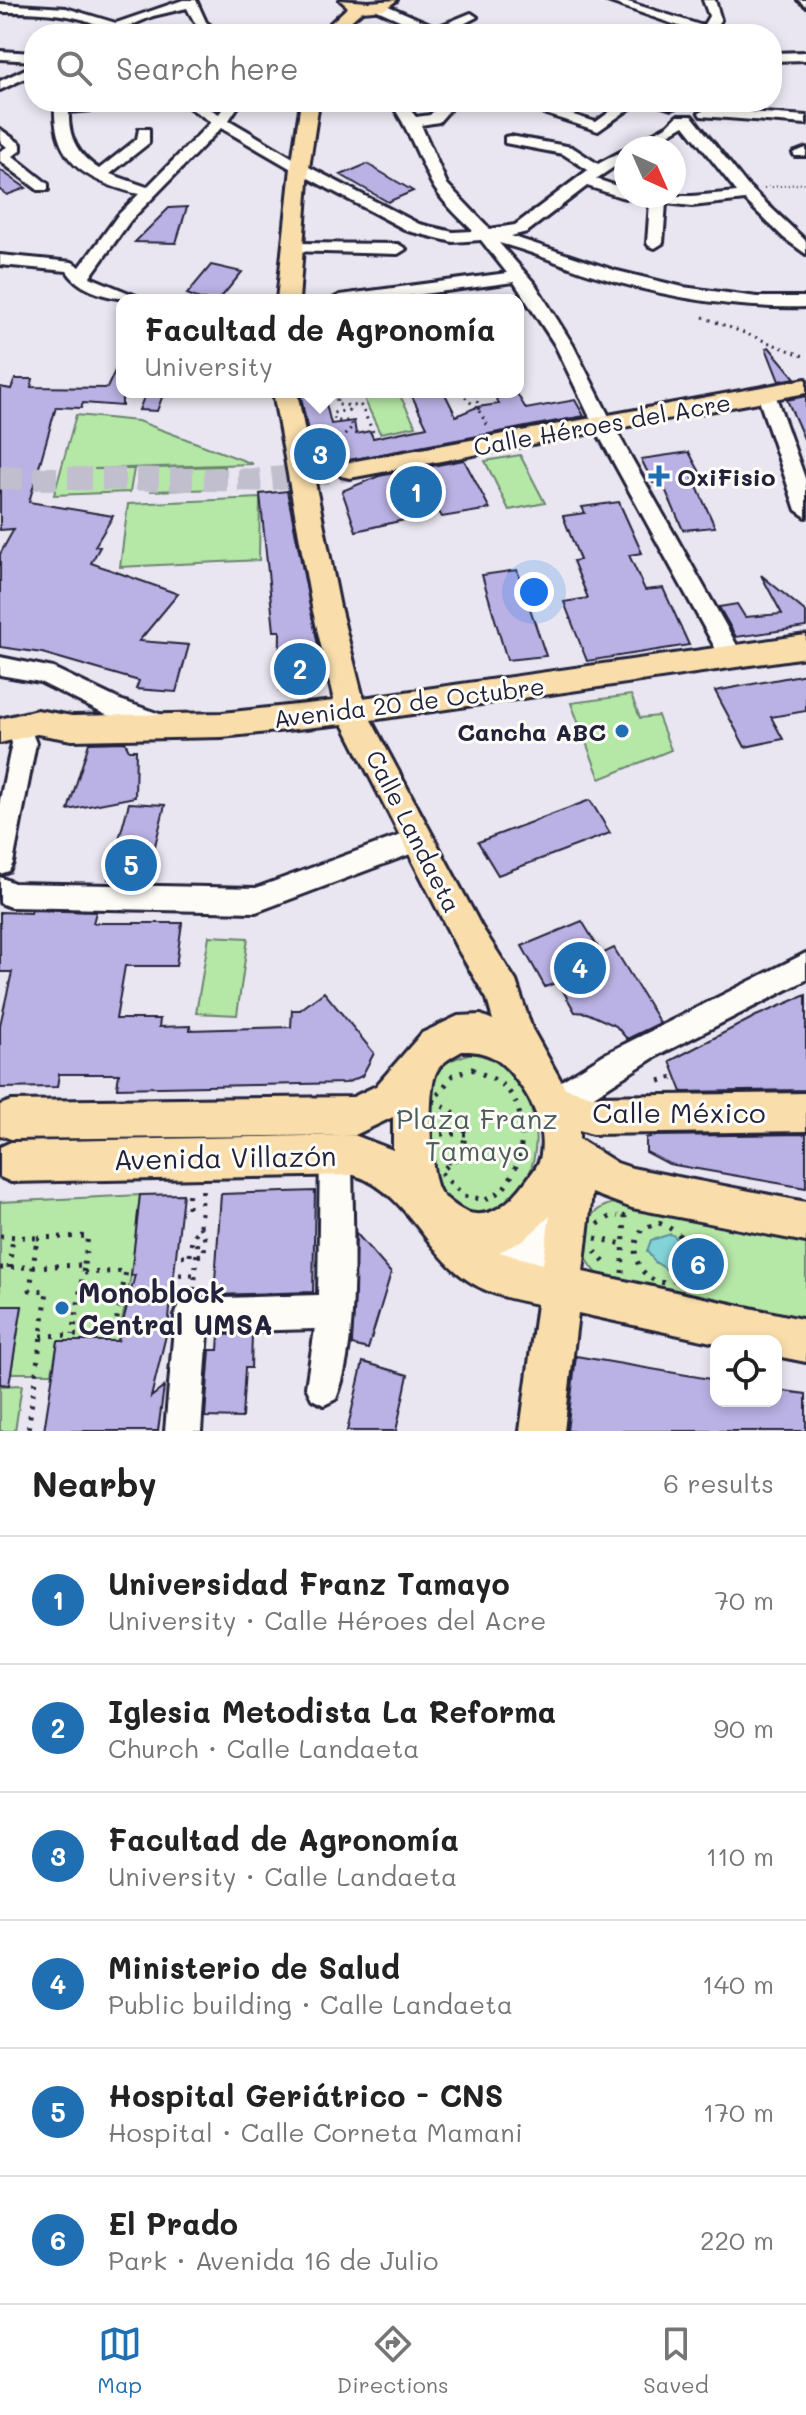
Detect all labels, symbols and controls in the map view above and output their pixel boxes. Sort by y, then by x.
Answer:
search box [24,24,782,112]
icon: search [52,46,96,90]
text: Search here [116,48,299,88]
north arrow [614,136,686,208]
popup [116,294,524,398]
text: Facultad de Agronomía [145,309,495,349]
text: University [145,349,273,383]
street label: Calle Héroes del Acre [471,386,733,462]
pin: 3 [294,424,346,484]
place label: OxiFisio [677,461,776,492]
pin: 1 [390,462,442,522]
marker: OxiFisio [648,465,670,487]
your location [514,572,554,612]
pin: 2 [274,639,326,699]
street label: Avenida 20 de Octubre [272,670,546,734]
place label: Cancha ABC [457,716,606,747]
marker: Cancha ABC [613,722,631,740]
street label: Calle Landaeta [360,745,468,917]
pin: 5 [105,835,157,895]
pin: 4 [554,938,606,998]
street label: Calle México [592,1094,766,1130]
park label: Plaza Franz Tamayo [396,1100,558,1168]
street label: Avenida Villazón [113,1137,337,1177]
pin: 6 [672,1234,724,1294]
place label: Monoblock Central UMSA [78,1274,273,1342]
marker: Monoblock Central UMSA [53,1299,71,1317]
map controls [710,1335,782,1407]
button: locate [710,1335,782,1407]
text: Nearby [32,1461,157,1506]
text: 6 results [663,1466,774,1500]
text: Universidad Franz Tamayo [108,1563,510,1603]
text: 1 [52,1583,64,1617]
text: 70 m [714,1583,774,1617]
text: University · Calle Héroes del Acre [108,1603,546,1637]
text: Iglesia Metodista La Reforma [108,1691,556,1731]
text: 2 [51,1711,65,1745]
text: 90 m [714,1711,774,1745]
text: Church · Calle Landaeta [108,1731,419,1765]
text: Facultad de Agronomía [108,1819,459,1859]
text: 3 [50,1839,66,1873]
text: 110 m [706,1839,774,1873]
text: University · Calle Landaeta [108,1859,457,1893]
text: Ministerio de Salud [108,1947,400,1987]
text: 4 [50,1967,66,2001]
text: 140 m [702,1967,774,2001]
text: Public building · Calle Landaeta [108,1987,513,2021]
text: Hospital Geriátrico - CNS [108,2075,504,2115]
text: 5 [50,2095,66,2129]
text: 170 m [703,2095,774,2129]
text: Hospital · Calle Corneta Mamani [108,2115,523,2149]
text: El Prado [108,2203,238,2243]
text: 6 [50,2223,66,2257]
text: 220 m [700,2223,774,2257]
text: Park · Avenida 16 de Julio [108,2243,438,2277]
tab: Map [97,2322,142,2399]
tab: Directions [337,2322,449,2399]
tab: Saved [643,2322,709,2399]

